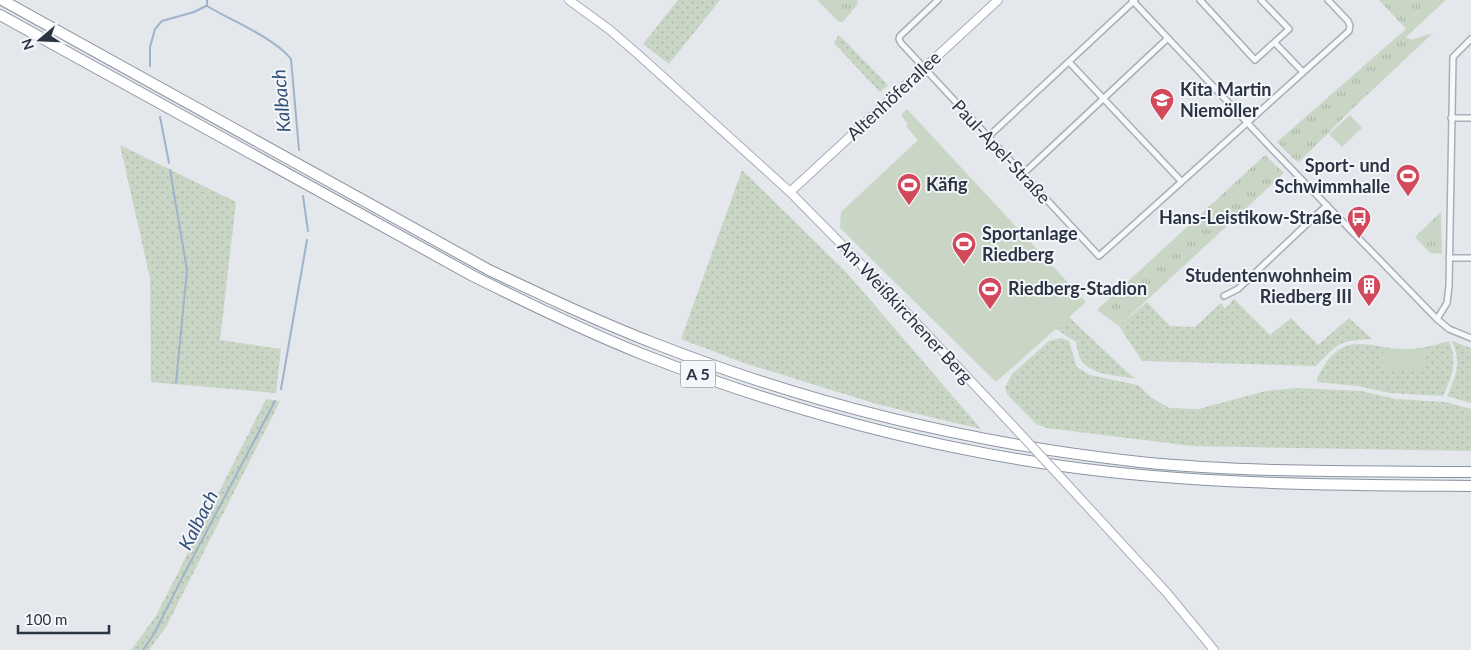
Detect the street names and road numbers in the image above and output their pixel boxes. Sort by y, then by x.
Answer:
street label: Altenhöferallee [842,46,945,144]
street label: Paul-Apel-Straße [948,95,1056,208]
street label: Am Weißkirchener Berg [834,235,978,388]
road number: A 5 [680,360,716,388]

